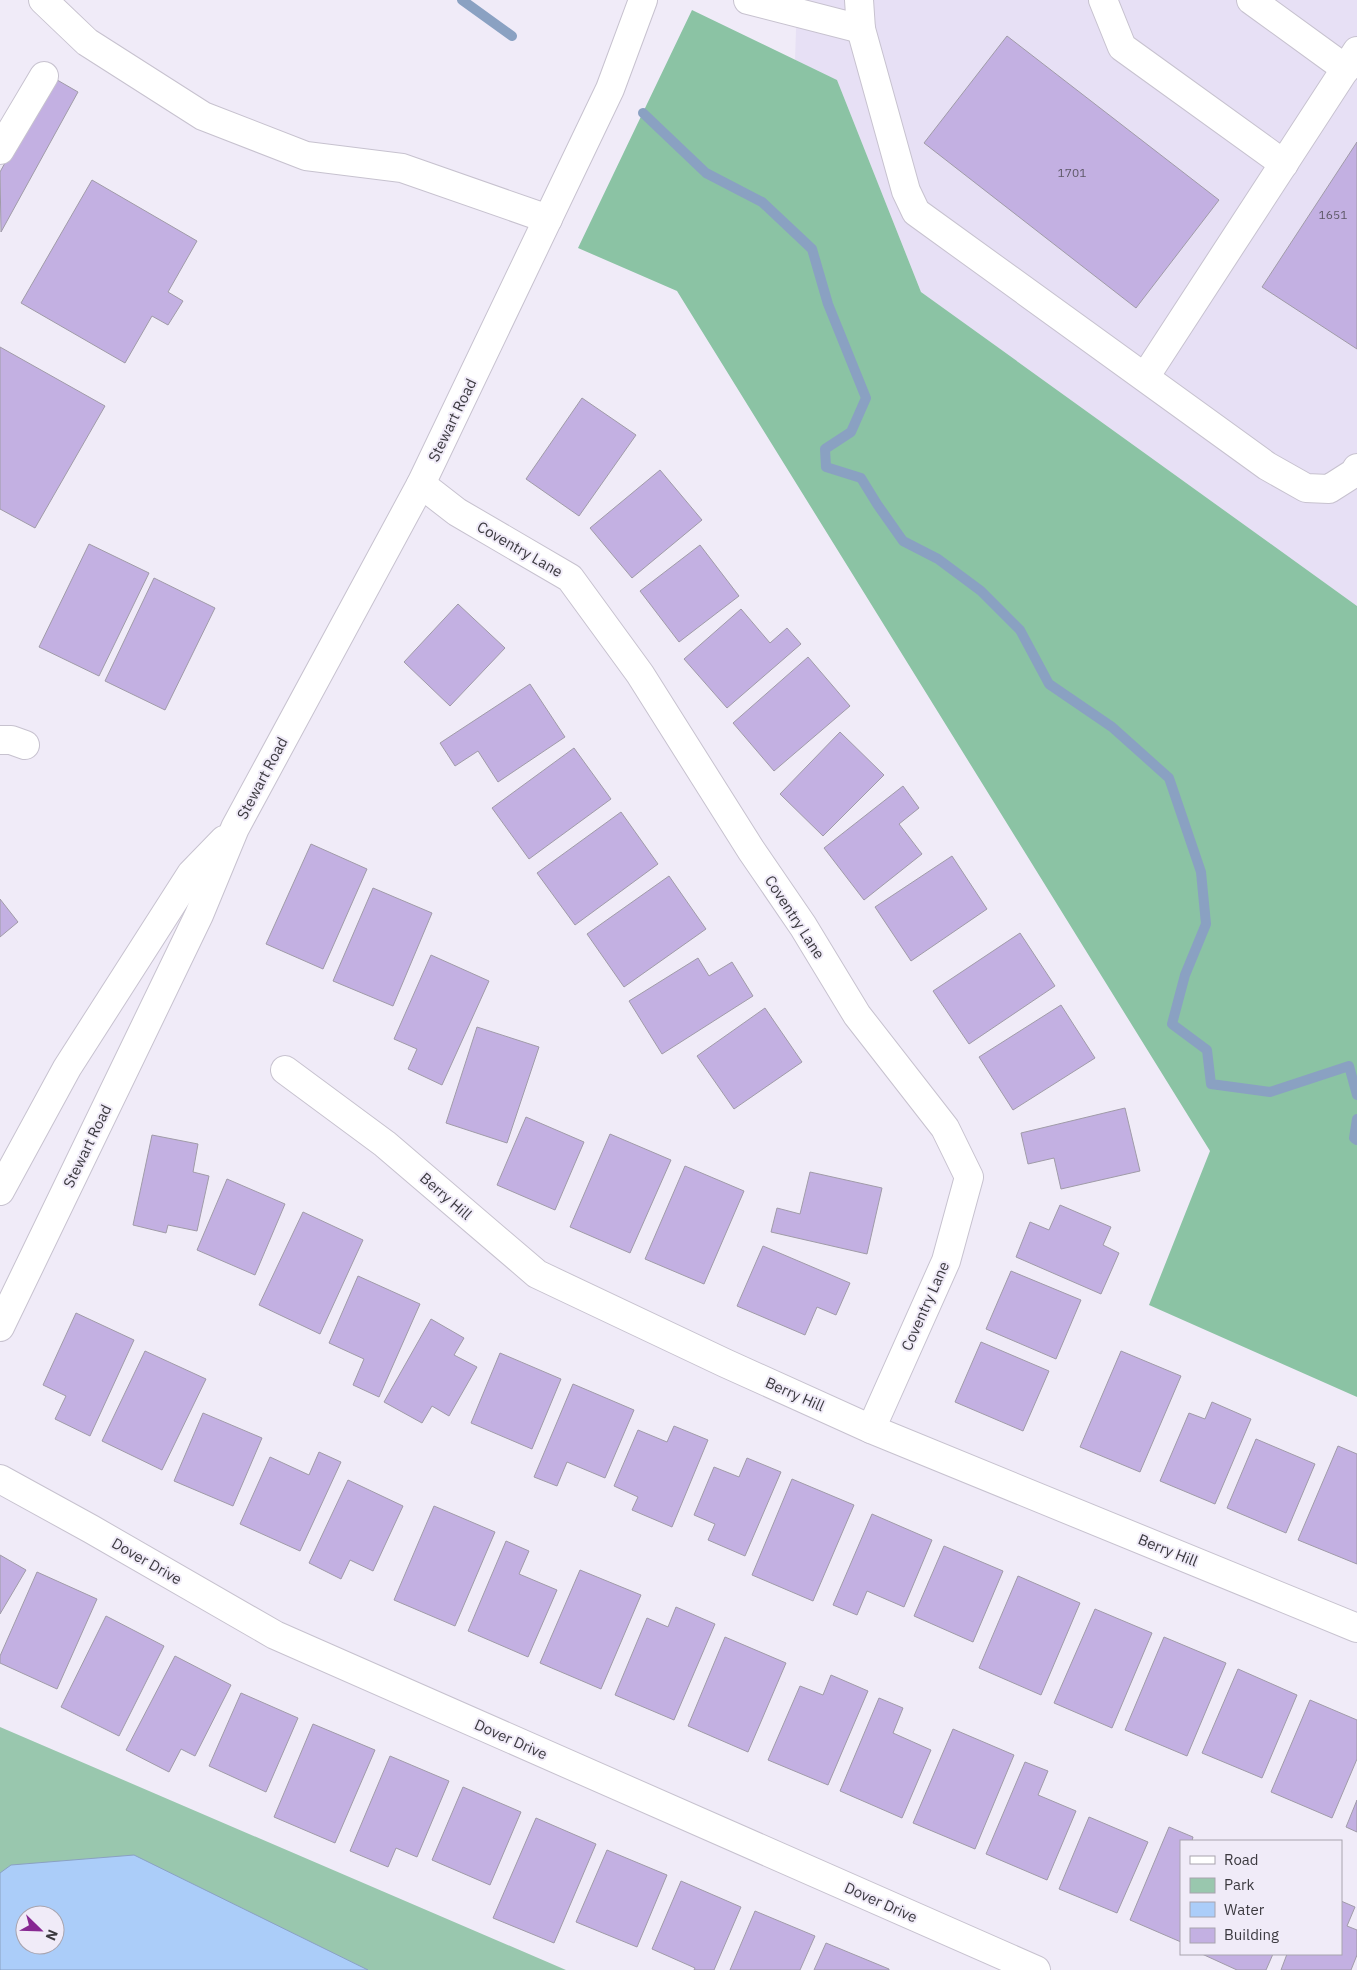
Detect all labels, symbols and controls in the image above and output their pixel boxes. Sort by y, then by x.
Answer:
house number: 1701 [1058,165,1086,180]
house number: 1651 [1319,207,1347,222]
street label: Stewart Road [424,375,480,465]
street label: Coventry Lane [474,517,566,581]
street label: Stewart Road [232,734,292,822]
street label: Coventry Lane [761,872,829,962]
street label: Stewart Road [59,1101,115,1191]
street label: Berry Hill [416,1168,476,1224]
street label: Coventry Lane [897,1258,953,1354]
street label: Berry Hill [763,1373,827,1415]
street label: Berry Hill [1135,1529,1201,1571]
street label: Dover Drive [109,1533,185,1589]
street label: Dover Drive [472,1715,550,1763]
legend [1180,1840,1342,1955]
text: Road [1224,1850,1259,1869]
text: Park [1224,1875,1254,1894]
street label: Dover Drive [842,1878,920,1926]
text: Water [1224,1900,1265,1919]
north arrow [15,1905,65,1955]
text: Building [1224,1925,1279,1944]
text: N [42,1927,62,1943]

